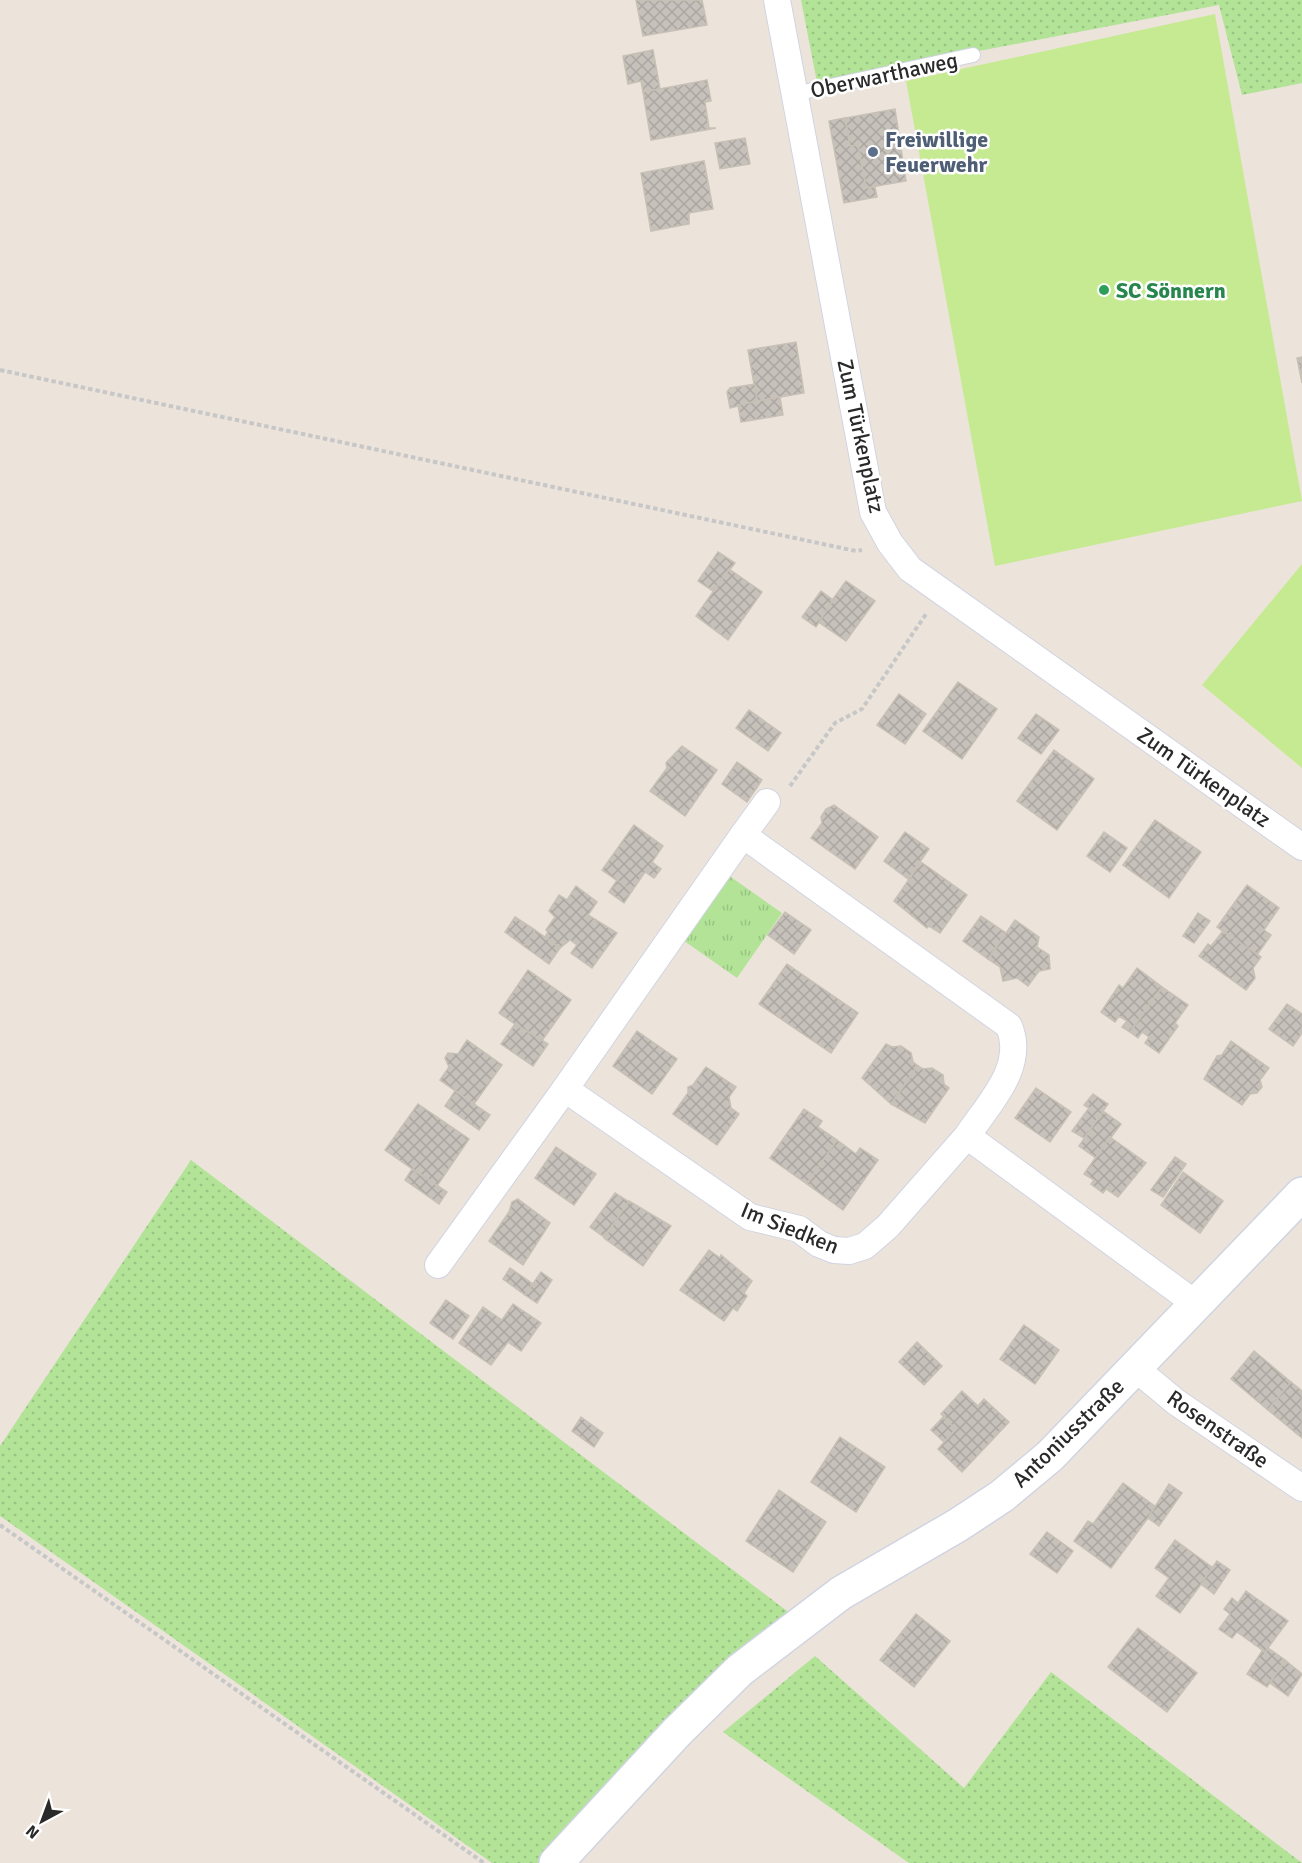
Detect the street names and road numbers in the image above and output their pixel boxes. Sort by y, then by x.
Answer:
street label: Oberwarthaweg [808,46,960,104]
street label: Zum Türkenplatz [832,357,891,516]
street label: Zum Türkenplatz [1132,721,1276,833]
street label: Im Siedken [737,1196,843,1260]
street label: Antoniusstraße [1006,1373,1130,1493]
street label: Rosenstraße [1162,1384,1274,1474]

